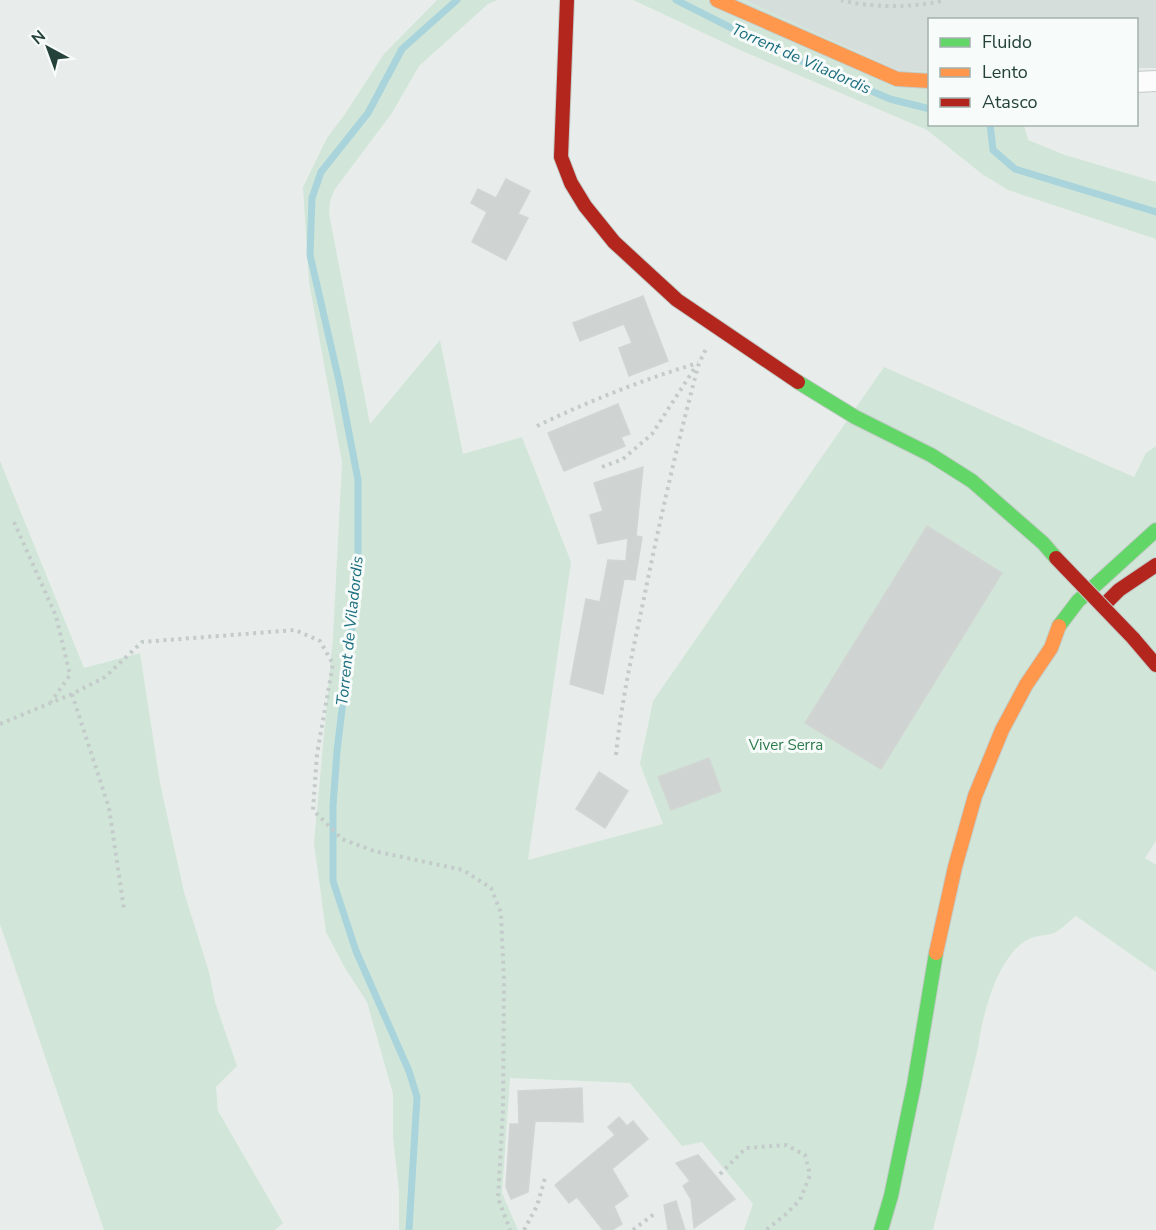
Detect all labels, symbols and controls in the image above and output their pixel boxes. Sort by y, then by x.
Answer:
north arrow [18,18,78,78]
water label: Torrent de Viladordis [728,18,874,100]
legend [928,18,1138,126]
text: N [27,25,51,50]
text: Fluido [982,30,1032,54]
text: Lento [982,60,1028,84]
text: Atasco [982,90,1038,114]
water label: Torrent de Viladordis [331,555,369,707]
park label: Viver Serra [748,735,823,755]

